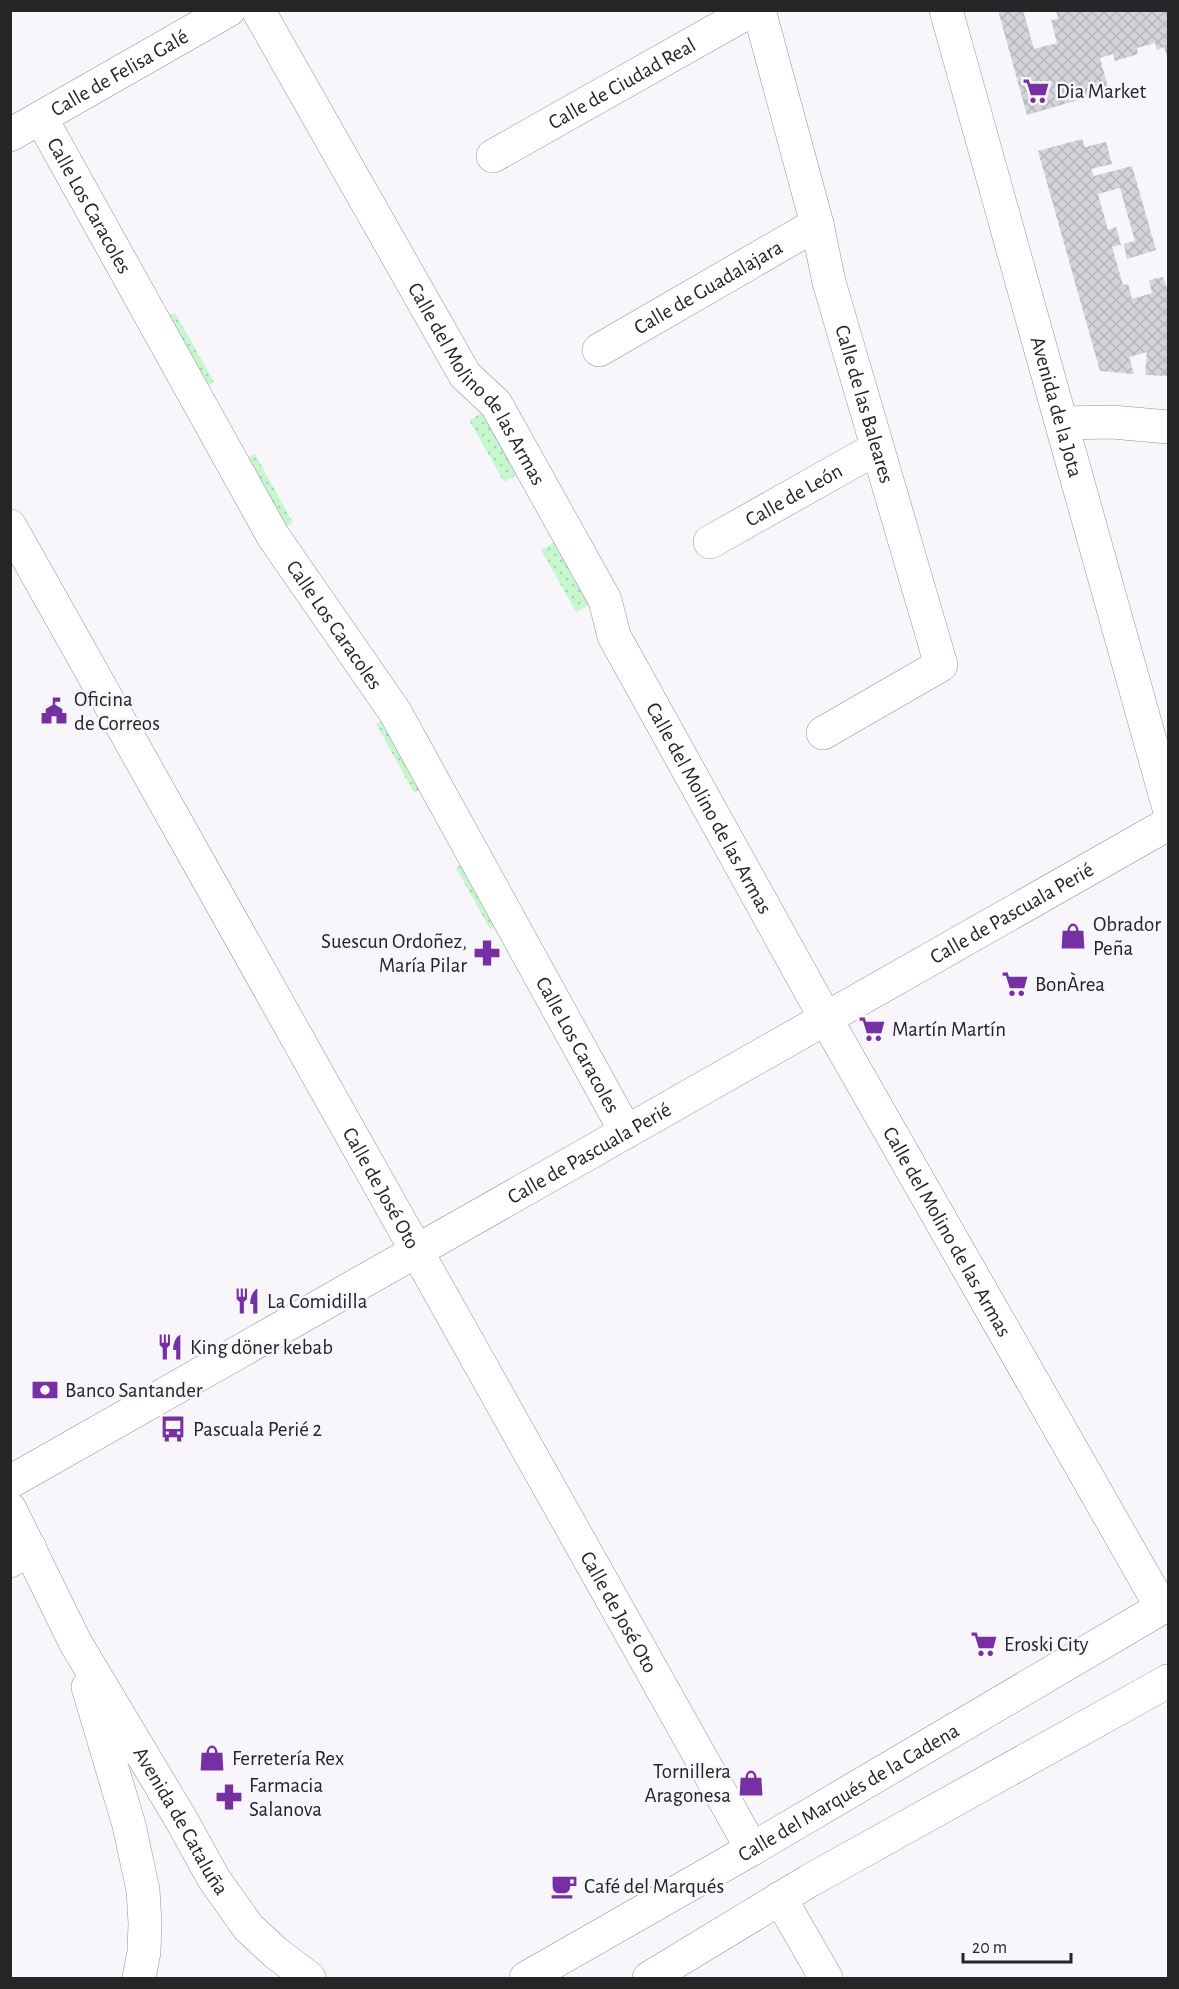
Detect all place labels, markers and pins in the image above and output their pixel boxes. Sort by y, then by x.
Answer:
supermarket icon: Dia Market [1021,76,1051,106]
place label: Dia Market [1056,81,1146,102]
place label: Oficina de Correos [74,689,160,734]
public building icon: Oficina de Correos [39,696,69,726]
place label: Obrador Peña [1093,914,1161,959]
shop icon: Obrador Peña [1058,921,1088,951]
place label: Suescun Ordoñez, María Pilar [321,931,467,976]
pharmacy icon: Suescun Ordoñez, María Pilar [472,938,502,968]
supermarket icon: BonÀrea [1000,969,1030,999]
place label: BonÀrea [1035,972,1105,995]
supermarket icon: Martín Martín [857,1014,887,1044]
place label: Martín Martín [892,1019,1006,1040]
restaurant icon: La Comidilla [232,1286,262,1316]
place label: La Comidilla [267,1291,368,1312]
restaurant icon: King döner kebab [155,1332,185,1362]
place label: King döner kebab [190,1337,333,1358]
bank icon: Banco Santander [30,1375,60,1405]
place label: Banco Santander [65,1380,203,1401]
bus stop icon: Pascuala Perié 2 [158,1414,188,1444]
place label: Pascuala Perié 2 [193,1419,322,1440]
supermarket icon: Eroski City [969,1629,999,1659]
place label: Eroski City [1004,1634,1089,1655]
shop icon: Ferretería Rex [197,1743,227,1773]
place label: Ferretería Rex [232,1748,344,1769]
place label: Tornillera Aragonesa [644,1761,731,1806]
shop icon: Tornillera Aragonesa [736,1768,766,1798]
place label: Farmacia Salanova [249,1775,323,1820]
pharmacy icon: Farmacia Salanova [214,1782,244,1812]
cafe icon: Café del Marqués [549,1871,579,1901]
place label: Café del Marqués [584,1876,724,1897]

